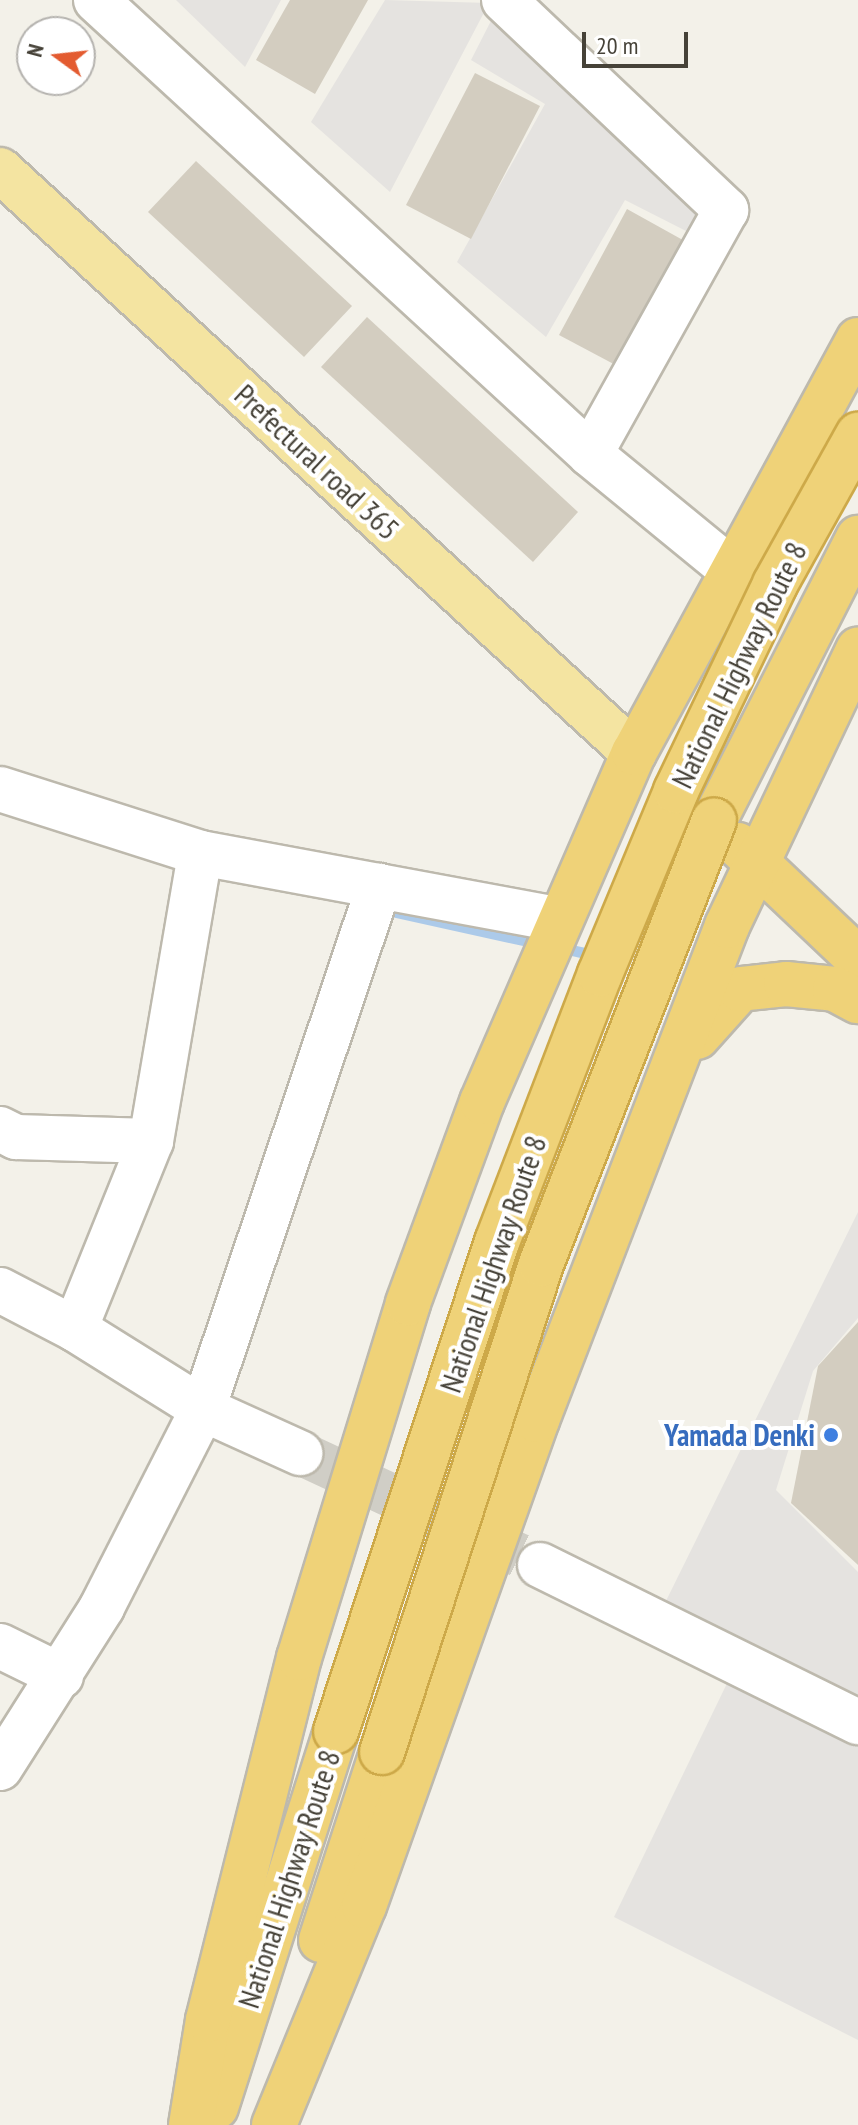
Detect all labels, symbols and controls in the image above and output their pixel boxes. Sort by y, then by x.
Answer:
north arrow [16,16,96,96]
scale bar [586,16,692,66]
text: 20 m [596,30,638,61]
text: N [20,41,50,60]
street label: Prefectural road 365 [227,377,407,547]
street label: National Highway Route 8 [664,536,814,794]
street label: National Highway Route 8 [432,1131,554,1397]
place label: Yamada Denki [664,1417,815,1453]
marker: Yamada Denki [822,1426,840,1444]
street label: National Highway Route 8 [230,1745,348,2013]

